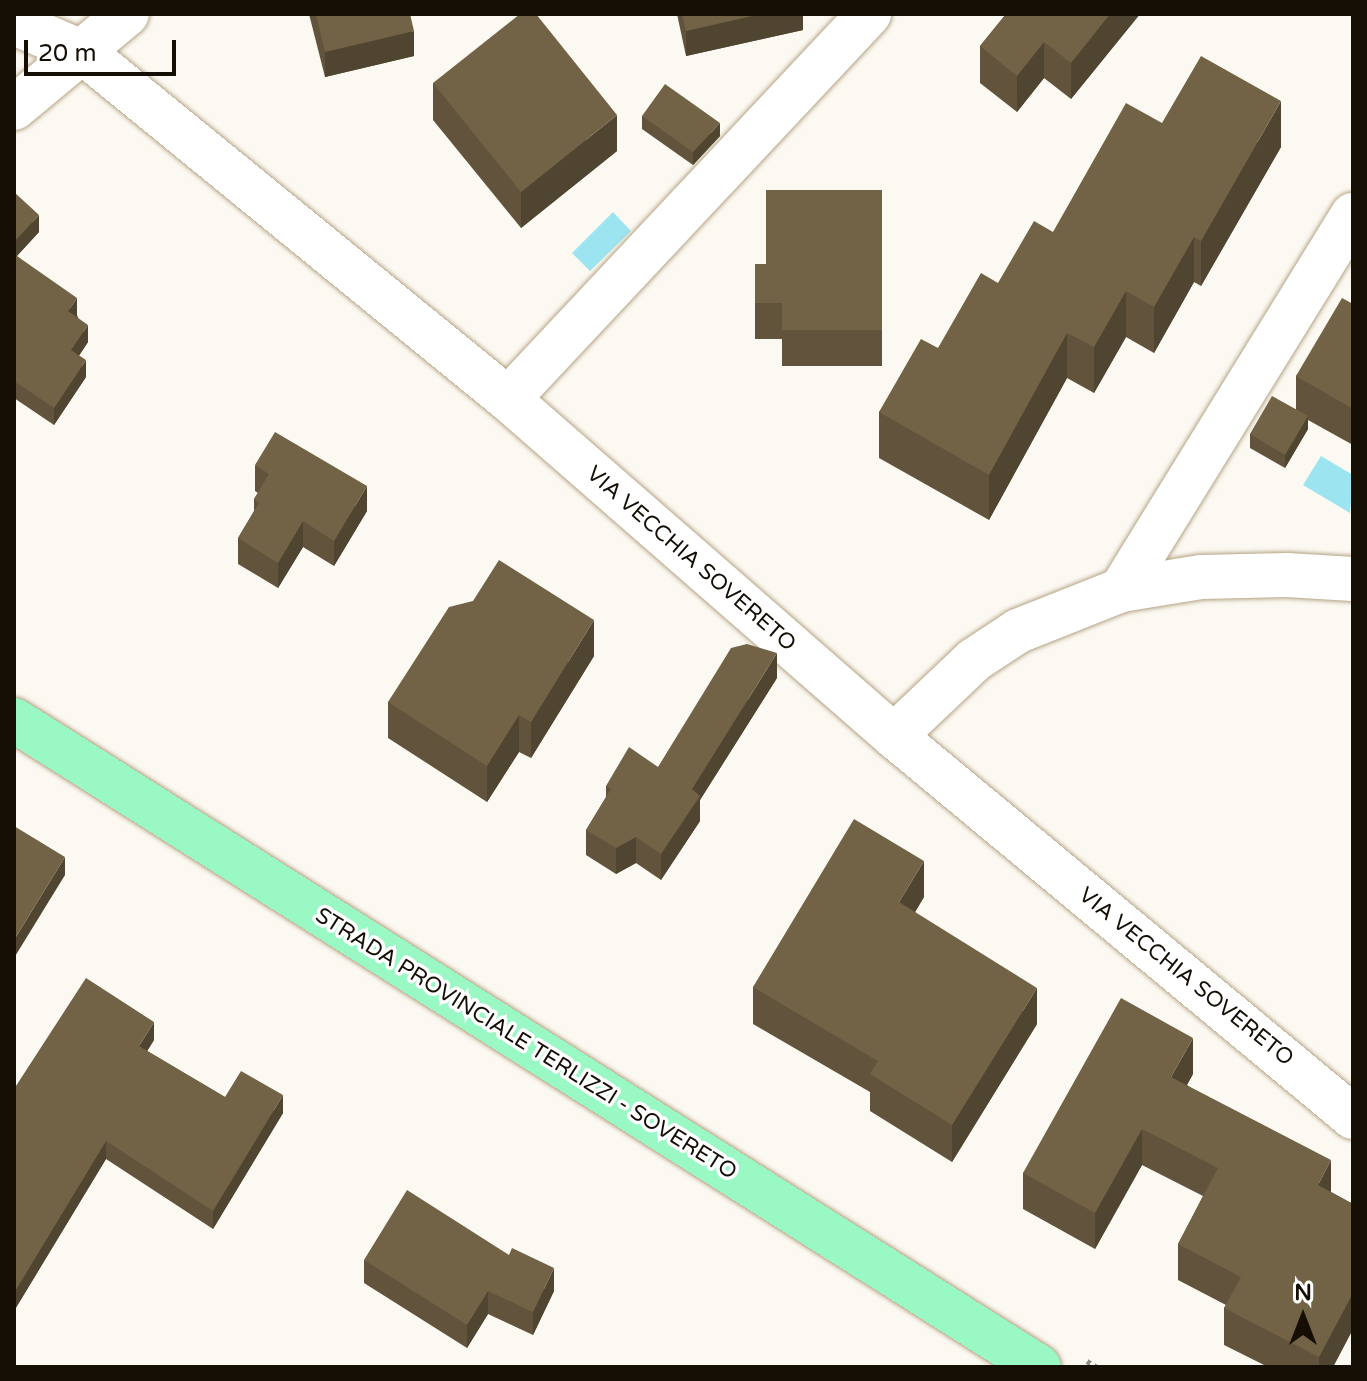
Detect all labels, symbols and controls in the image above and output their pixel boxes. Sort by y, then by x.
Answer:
scale bar [28,24,180,74]
text: 20 m [38,39,96,68]
street label: VIA VECCHIA SOVERETO [581,461,801,657]
street label: VIA VECCHIA SOVERETO [1073,882,1299,1072]
street label: STRADA PROVINCIALE TERLIZZI - SOVERETO [310,903,742,1185]
north arrow [1263,1277,1343,1357]
text: N [1294,1280,1312,1306]

